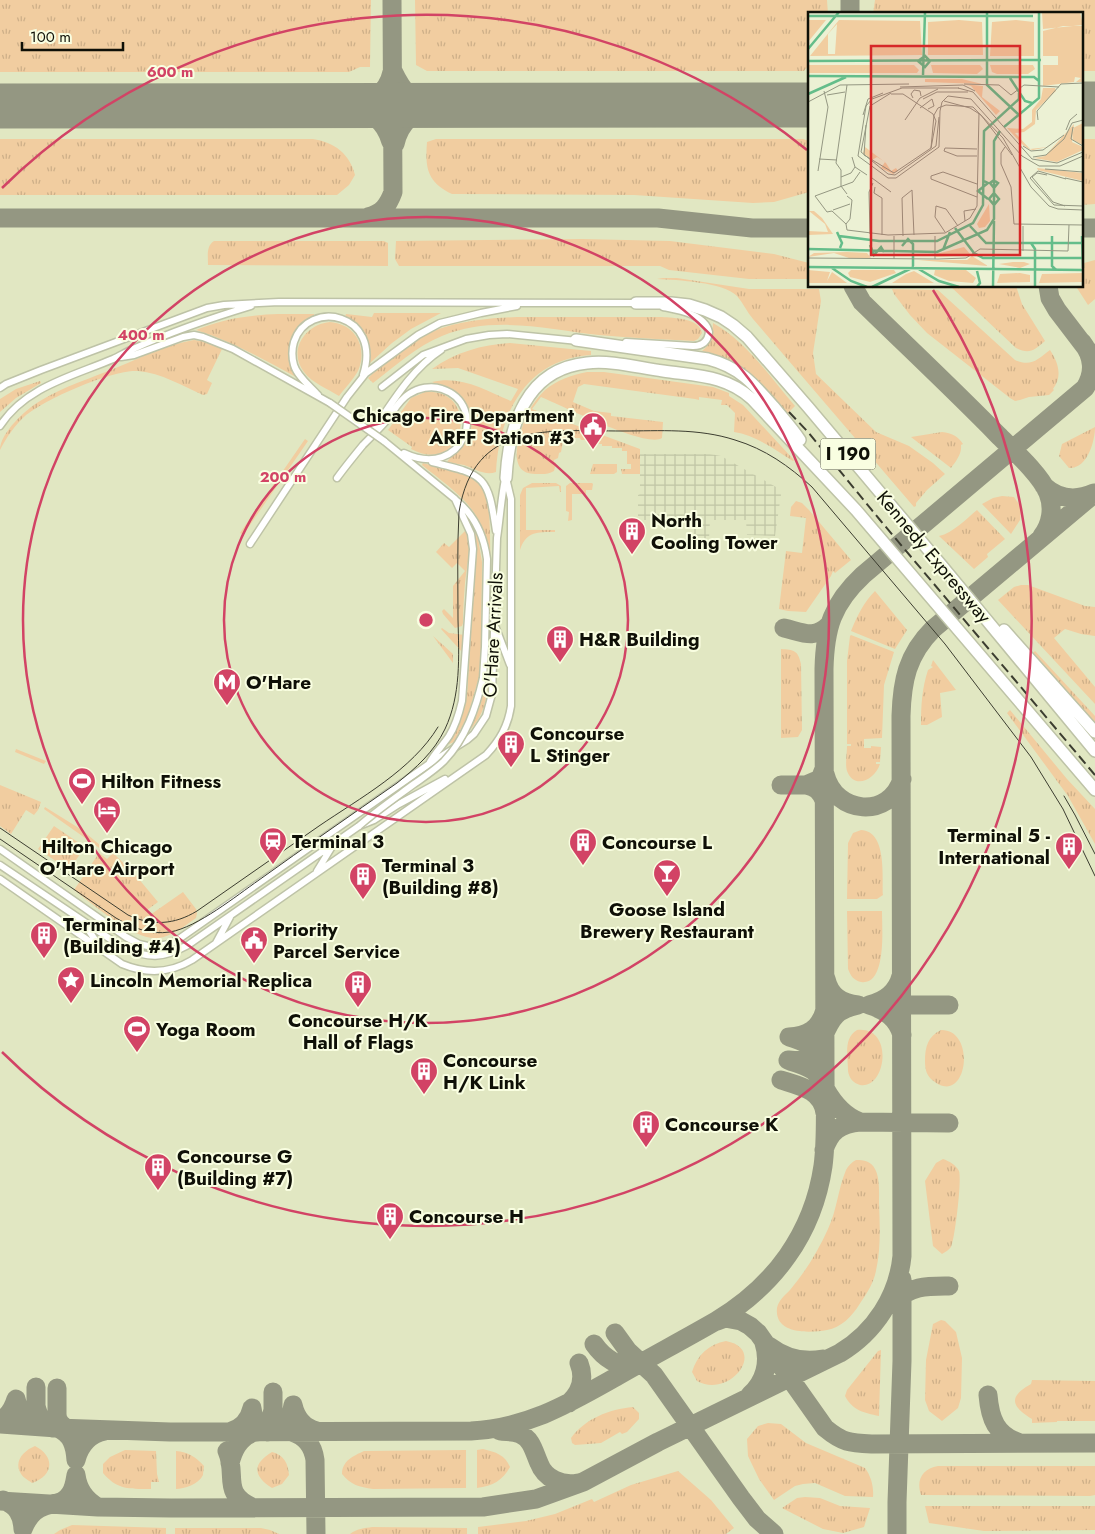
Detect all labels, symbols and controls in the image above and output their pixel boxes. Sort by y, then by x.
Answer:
inset map [808,12,1082,288]
scale bar [22,20,124,52]
text: 100 m [30,26,71,48]
text: 600 m [147,61,193,83]
text: 400 m [117,324,165,346]
place label: Chicago Fire Department ARFF Station #3 [353,402,574,451]
public building icon: Chicago Fire Department ARFF Station #3 [578,411,608,450]
road number: I 190 [820,438,876,469]
text: 200 m [260,466,306,488]
street label: Kennedy Expressway [870,485,998,630]
place label: North Cooling Tower [651,507,778,556]
building icon: North Cooling Tower [617,516,647,555]
street label: O'Hare Arrivals [476,572,510,698]
centre of rings [417,611,435,629]
building icon: H&R Building [545,624,575,663]
place label: H&R Building [579,626,700,653]
metro station icon: O'Hare [212,667,242,706]
place label: O'Hare [246,669,311,696]
place label: Concourse L Stinger [530,720,624,769]
building icon: Concourse L Stinger [496,729,526,768]
sports icon: Hilton Fitness [67,766,97,805]
place label: Hilton Fitness [101,768,221,795]
hotel icon: Hilton Chicago O'Hare Airport [92,795,122,834]
place label: Terminal 5 - International [938,822,1051,871]
station icon: Terminal 3 [258,826,288,865]
building icon: Concourse L [568,827,598,866]
place label: Terminal 3 [292,828,384,855]
place label: Concourse L [602,829,712,856]
building icon: Terminal 5 - International [1054,831,1084,870]
place label: Hilton Chicago O'Hare Airport [40,833,174,882]
place label: Terminal 3 (Building #8) [382,852,499,901]
bar icon: Goose Island Brewery Restaurant [652,858,682,897]
building icon: Terminal 3 (Building #8) [348,861,378,900]
place label: Goose Island Brewery Restaurant [580,896,754,945]
place label: Terminal 2 (Building #4) [63,911,181,960]
place label: Priority Parcel Service [273,916,400,965]
building icon: Terminal 2 (Building #4) [29,920,59,959]
public building icon: Priority Parcel Service [239,925,269,964]
place icon: Lincoln Memorial Replica [56,965,86,1004]
place label: Lincoln Memorial Replica [90,967,312,994]
building icon: Concourse H/K Hall of Flags [343,969,373,1008]
place label: Concourse H/K Hall of Flags [288,1007,429,1056]
sports icon: Yoga Room [122,1014,152,1053]
place label: Yoga Room [155,1016,256,1043]
place label: Concourse H/K Link [443,1047,537,1096]
building icon: Concourse H/K Link [409,1056,439,1095]
building icon: Concourse K [631,1109,661,1148]
place label: Concourse K [665,1111,779,1138]
place label: Concourse G (Building #7) [177,1143,293,1192]
building icon: Concourse G (Building #7) [143,1152,173,1191]
building icon: Concourse H [375,1201,405,1240]
place label: Concourse H [409,1203,524,1230]

